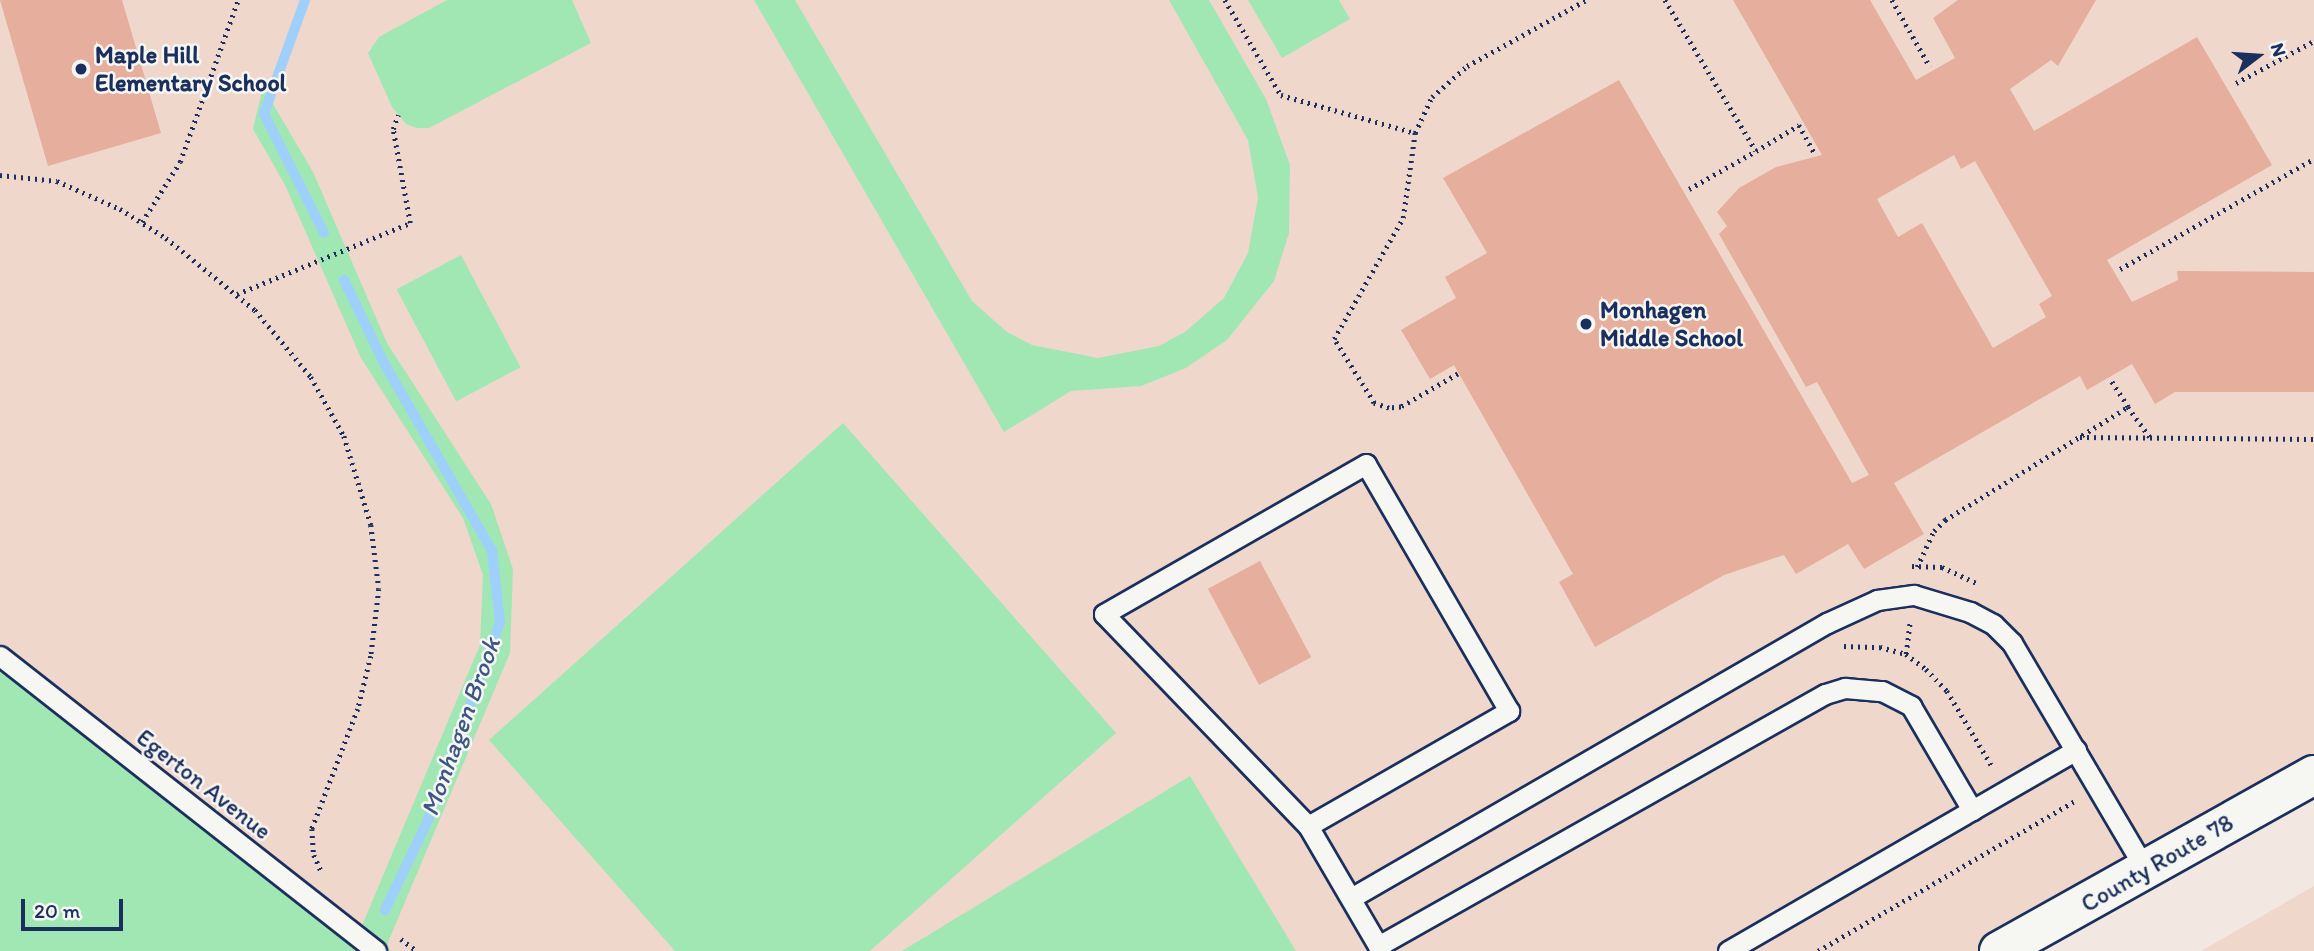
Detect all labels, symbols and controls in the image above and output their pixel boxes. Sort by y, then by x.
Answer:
north arrow [2223,21,2293,91]
text: N [2266,40,2291,59]
place label: Maple Hill Elementary School [95,41,286,97]
marker: Maple Hill Elementary School [73,61,89,77]
place label: Monhagen Middle School [1600,296,1743,352]
marker: Monhagen Middle School [1578,316,1594,332]
water label: Monhagen Brook [414,633,508,821]
street label: Egerton Avenue [132,723,276,845]
street label: County Route 78 [2076,808,2238,918]
scale bar [24,884,126,928]
text: 20 m [34,898,80,923]

